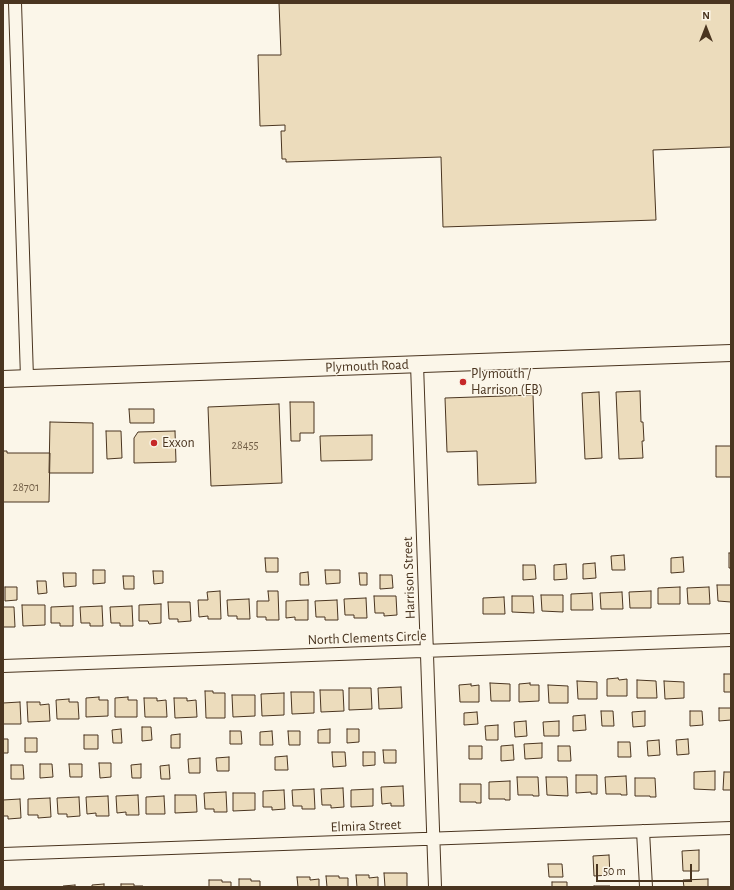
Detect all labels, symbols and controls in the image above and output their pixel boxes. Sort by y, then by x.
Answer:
north arrow [686,8,726,48]
text: N [702,10,710,21]
street label: Plymouth Road [325,356,409,376]
place label: Plymouth / Harrison (EB) [471,366,543,398]
marker: Plymouth / Harrison (EB) [458,377,468,387]
place label: Exxon [162,435,195,451]
marker: Exxon [149,438,159,448]
house number: 28455 [232,438,258,452]
house number: 28701 [13,480,39,494]
street label: Harrison Street [399,537,419,619]
street label: North Clements Circle [307,628,427,648]
street label: Elmira Street [330,816,402,836]
scale bar [598,856,694,882]
text: 50 m [603,865,626,877]

